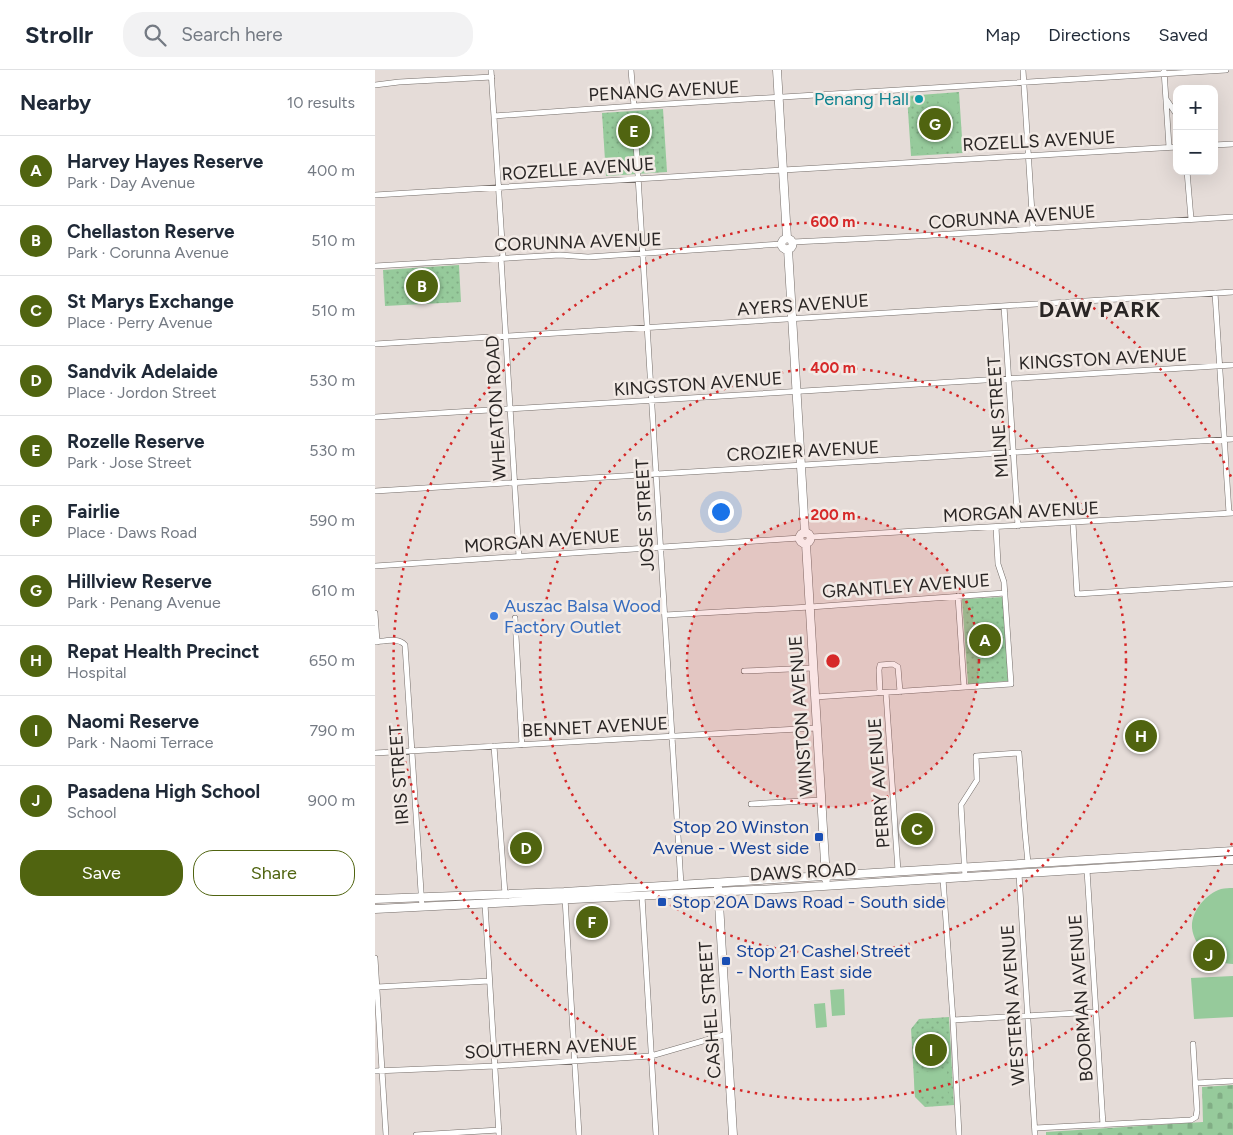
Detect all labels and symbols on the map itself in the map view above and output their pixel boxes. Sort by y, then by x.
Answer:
street label: PENANG AVENUE [588,76,740,106]
place label: Penang Hall [814,88,909,110]
marker: Penang Hall [913,93,925,105]
pin: G [919,105,951,143]
pin: E [618,112,650,150]
street label: ROZELLS AVENUE [962,126,1116,156]
street label: ROZELLE AVENUE [501,153,655,185]
street label: CORUNNA AVENUE [928,200,1096,234]
text: 600 m [811,213,855,231]
street label: CORUNNA AVENUE [494,228,662,256]
pin: B [406,267,438,305]
street label: AYERS AVENUE [736,289,870,321]
district label: DAW PARK [1039,296,1161,323]
street label: WHEATON ROAD [481,335,511,481]
street label: KINGSTON AVENUE [1018,344,1188,374]
street label: MILNE STREET [983,355,1013,479]
text: 400 m [810,359,856,377]
street label: KINGSTON AVENUE [613,367,783,401]
street label: CROZIER AVENUE [726,436,880,466]
street label: JOSE STREET [631,458,659,572]
street label: MORGAN AVENUE [942,497,1100,527]
your location [708,499,734,525]
text: 200 m [811,506,855,524]
street label: MORGAN AVENUE [463,525,621,557]
street label: GRANTLEY AVENUE [821,569,991,603]
place label: Auszac Balsa Wood Factory Outlet [504,595,661,638]
marker: Auszac Balsa Wood Factory Outlet [488,610,500,622]
pin: A [969,621,1001,659]
street label: WINSTON AVENUE [784,635,818,797]
centre of rings [824,652,842,670]
street label: BENNET AVENUE [521,712,669,742]
street label: PERRY AVENUE [863,717,895,849]
pin: H [1125,717,1157,755]
street label: IRIS STREET [385,724,413,826]
pin: C [901,810,933,848]
place label: Stop 20 Winston Avenue - West side [653,816,809,859]
pin: D [510,829,542,867]
marker: Stop 20 Winston Avenue - West side [813,831,825,843]
street label: DAWS ROAD [749,858,857,886]
place label: Stop 20A Daws Road - South side [672,891,946,913]
marker: Stop 20A Daws Road - South side [656,896,668,908]
pin: F [576,903,608,941]
street label: BOORMAN AVENUE [1064,914,1098,1082]
street label: WESTERN AVENUE [996,924,1030,1086]
pin: J [1193,936,1225,974]
street label: CASHEL STREET [694,940,726,1079]
place label: Stop 21 Cashel Street - North East side [736,940,911,983]
marker: Stop 21 Cashel Street - North East side [720,955,732,967]
pin: I [915,1031,947,1069]
street label: SOUTHERN AVENUE [464,1032,638,1064]

